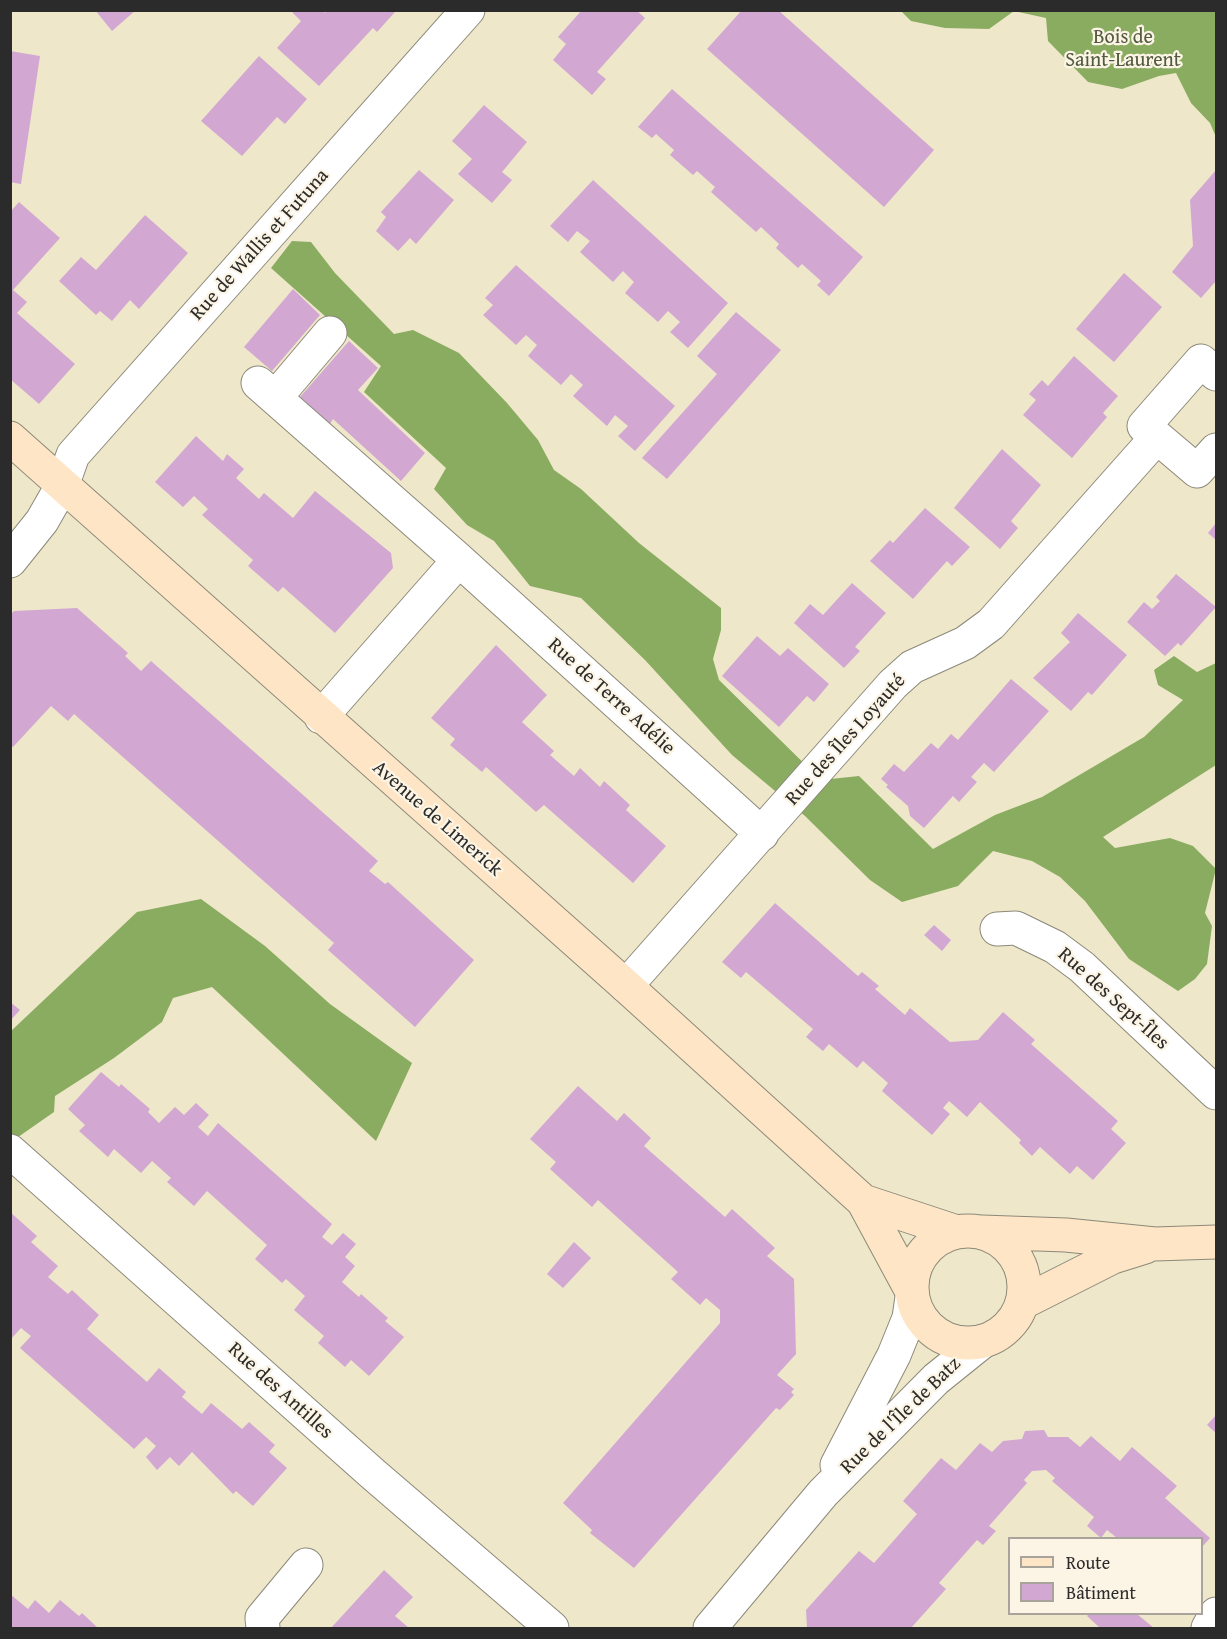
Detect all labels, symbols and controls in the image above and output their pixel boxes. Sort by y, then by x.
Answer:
park label: Bois de Saint-Laurent [1065,26,1181,73]
street label: Rue de Wallis et Futuna [186,164,334,326]
street label: Rue de Terre Adélie [542,633,680,761]
street label: Rue des Îles Loyauté [781,669,911,811]
street label: Avenue de Limerick [367,756,507,882]
street label: Rue des Sept-Îles [1052,943,1174,1055]
street label: Rue des Antilles [223,1338,337,1444]
street label: Rue de l'Île de Batz [836,1353,966,1479]
legend [1008,1537,1203,1615]
text: Route [1066,1549,1110,1576]
text: Bâtiment [1066,1579,1136,1606]

